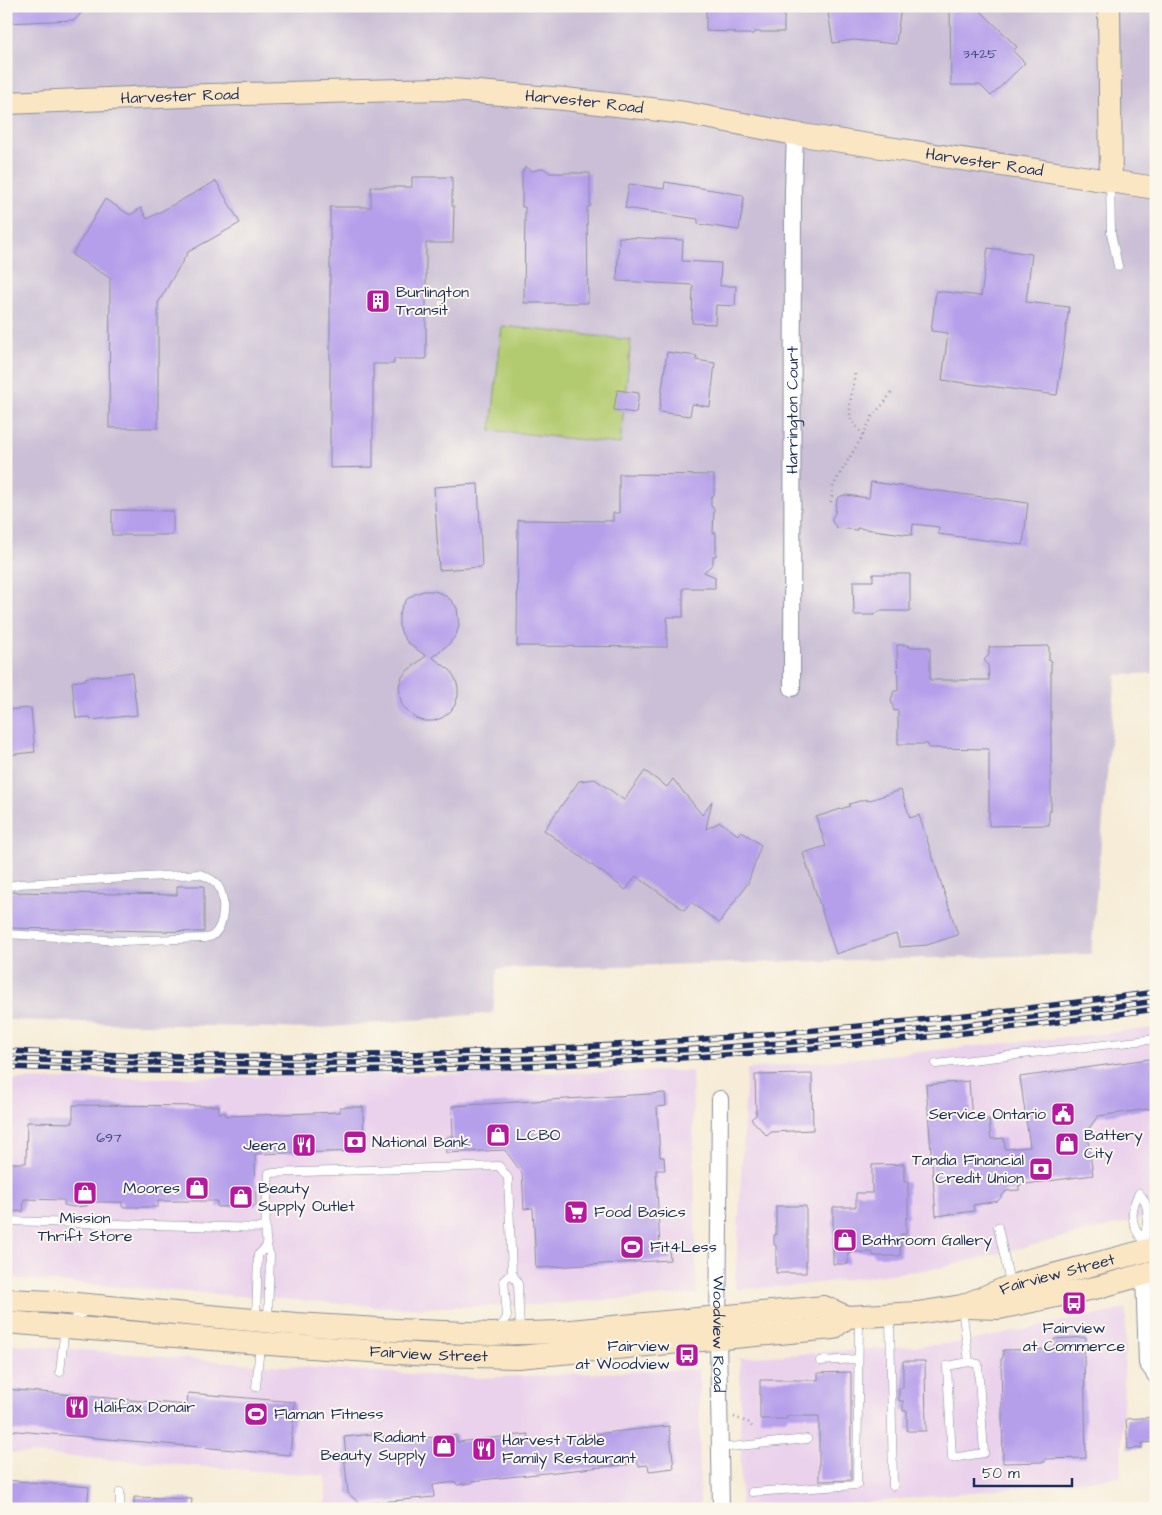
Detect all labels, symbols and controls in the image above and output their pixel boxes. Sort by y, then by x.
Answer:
house number: 3425 [963,44,997,64]
street label: Harvester Road [120,83,239,109]
street label: Harvester Road [524,85,644,119]
street label: Harvester Road [924,143,1045,182]
place label: Burlington Transit [396,281,469,321]
building icon: Burlington Transit [365,288,391,314]
street label: Harrington Court [781,346,805,474]
public building icon: Service Ontario [1050,1101,1076,1127]
place label: Service Ontario [929,1103,1046,1125]
shop icon: LCBO [485,1122,511,1148]
place label: LCBO [516,1124,561,1146]
place label: Battery City [1084,1124,1143,1165]
house number: 697 [96,1128,122,1148]
bank icon: National Bank [342,1129,368,1155]
place label: National Bank [372,1131,471,1153]
shop icon: Battery City [1054,1131,1080,1157]
restaurant icon: Jeera [291,1132,317,1158]
place label: Jeera [243,1134,286,1156]
place label: Tandia Financial Credit Union [912,1149,1024,1189]
bank icon: Tandia Financial Credit Union [1028,1156,1054,1182]
shop icon: Moores [184,1175,210,1201]
place label: Moores [123,1177,180,1199]
place label: Beauty Supply Outlet [258,1177,355,1218]
shop icon: Mission Thrift Store [72,1180,98,1206]
shop icon: Beauty Supply Outlet [228,1184,254,1210]
supermarket icon: Food Basics [563,1199,589,1225]
place label: Food Basics [594,1201,686,1223]
place label: Mission Thrift Store [38,1207,133,1247]
shop icon: Bathroom Gallery [832,1227,858,1253]
place label: Bathroom Gallery [862,1229,992,1252]
sports icon: Fit4Less [619,1234,645,1260]
place label: Fit4Less [650,1236,717,1258]
street label: Fairview Street [996,1248,1118,1301]
street label: Woodview Road [707,1276,730,1393]
bus stop icon: Fairview at Commerce [1061,1290,1087,1316]
place label: Fairview at Commerce [1023,1317,1126,1357]
place label: Fairview at Woodview [575,1335,670,1375]
street label: Fairview Street [369,1340,489,1367]
bus stop icon: Fairview at Woodview [674,1342,700,1368]
restaurant icon: Halifax Donair [64,1394,90,1420]
place label: Halifax Donair [94,1396,195,1418]
sports icon: Flaman Fitness [243,1401,269,1427]
place label: Flaman Fitness [274,1403,383,1425]
place label: Radiant Beauty Supply [321,1426,427,1467]
place label: Harvest Table Family Restaurant [502,1429,637,1470]
shop icon: Radiant Beauty Supply [431,1433,457,1459]
restaurant icon: Harvest Table Family Restaurant [471,1436,497,1462]
scale bar [974,1455,1072,1487]
text: 50 m [982,1463,1020,1484]

